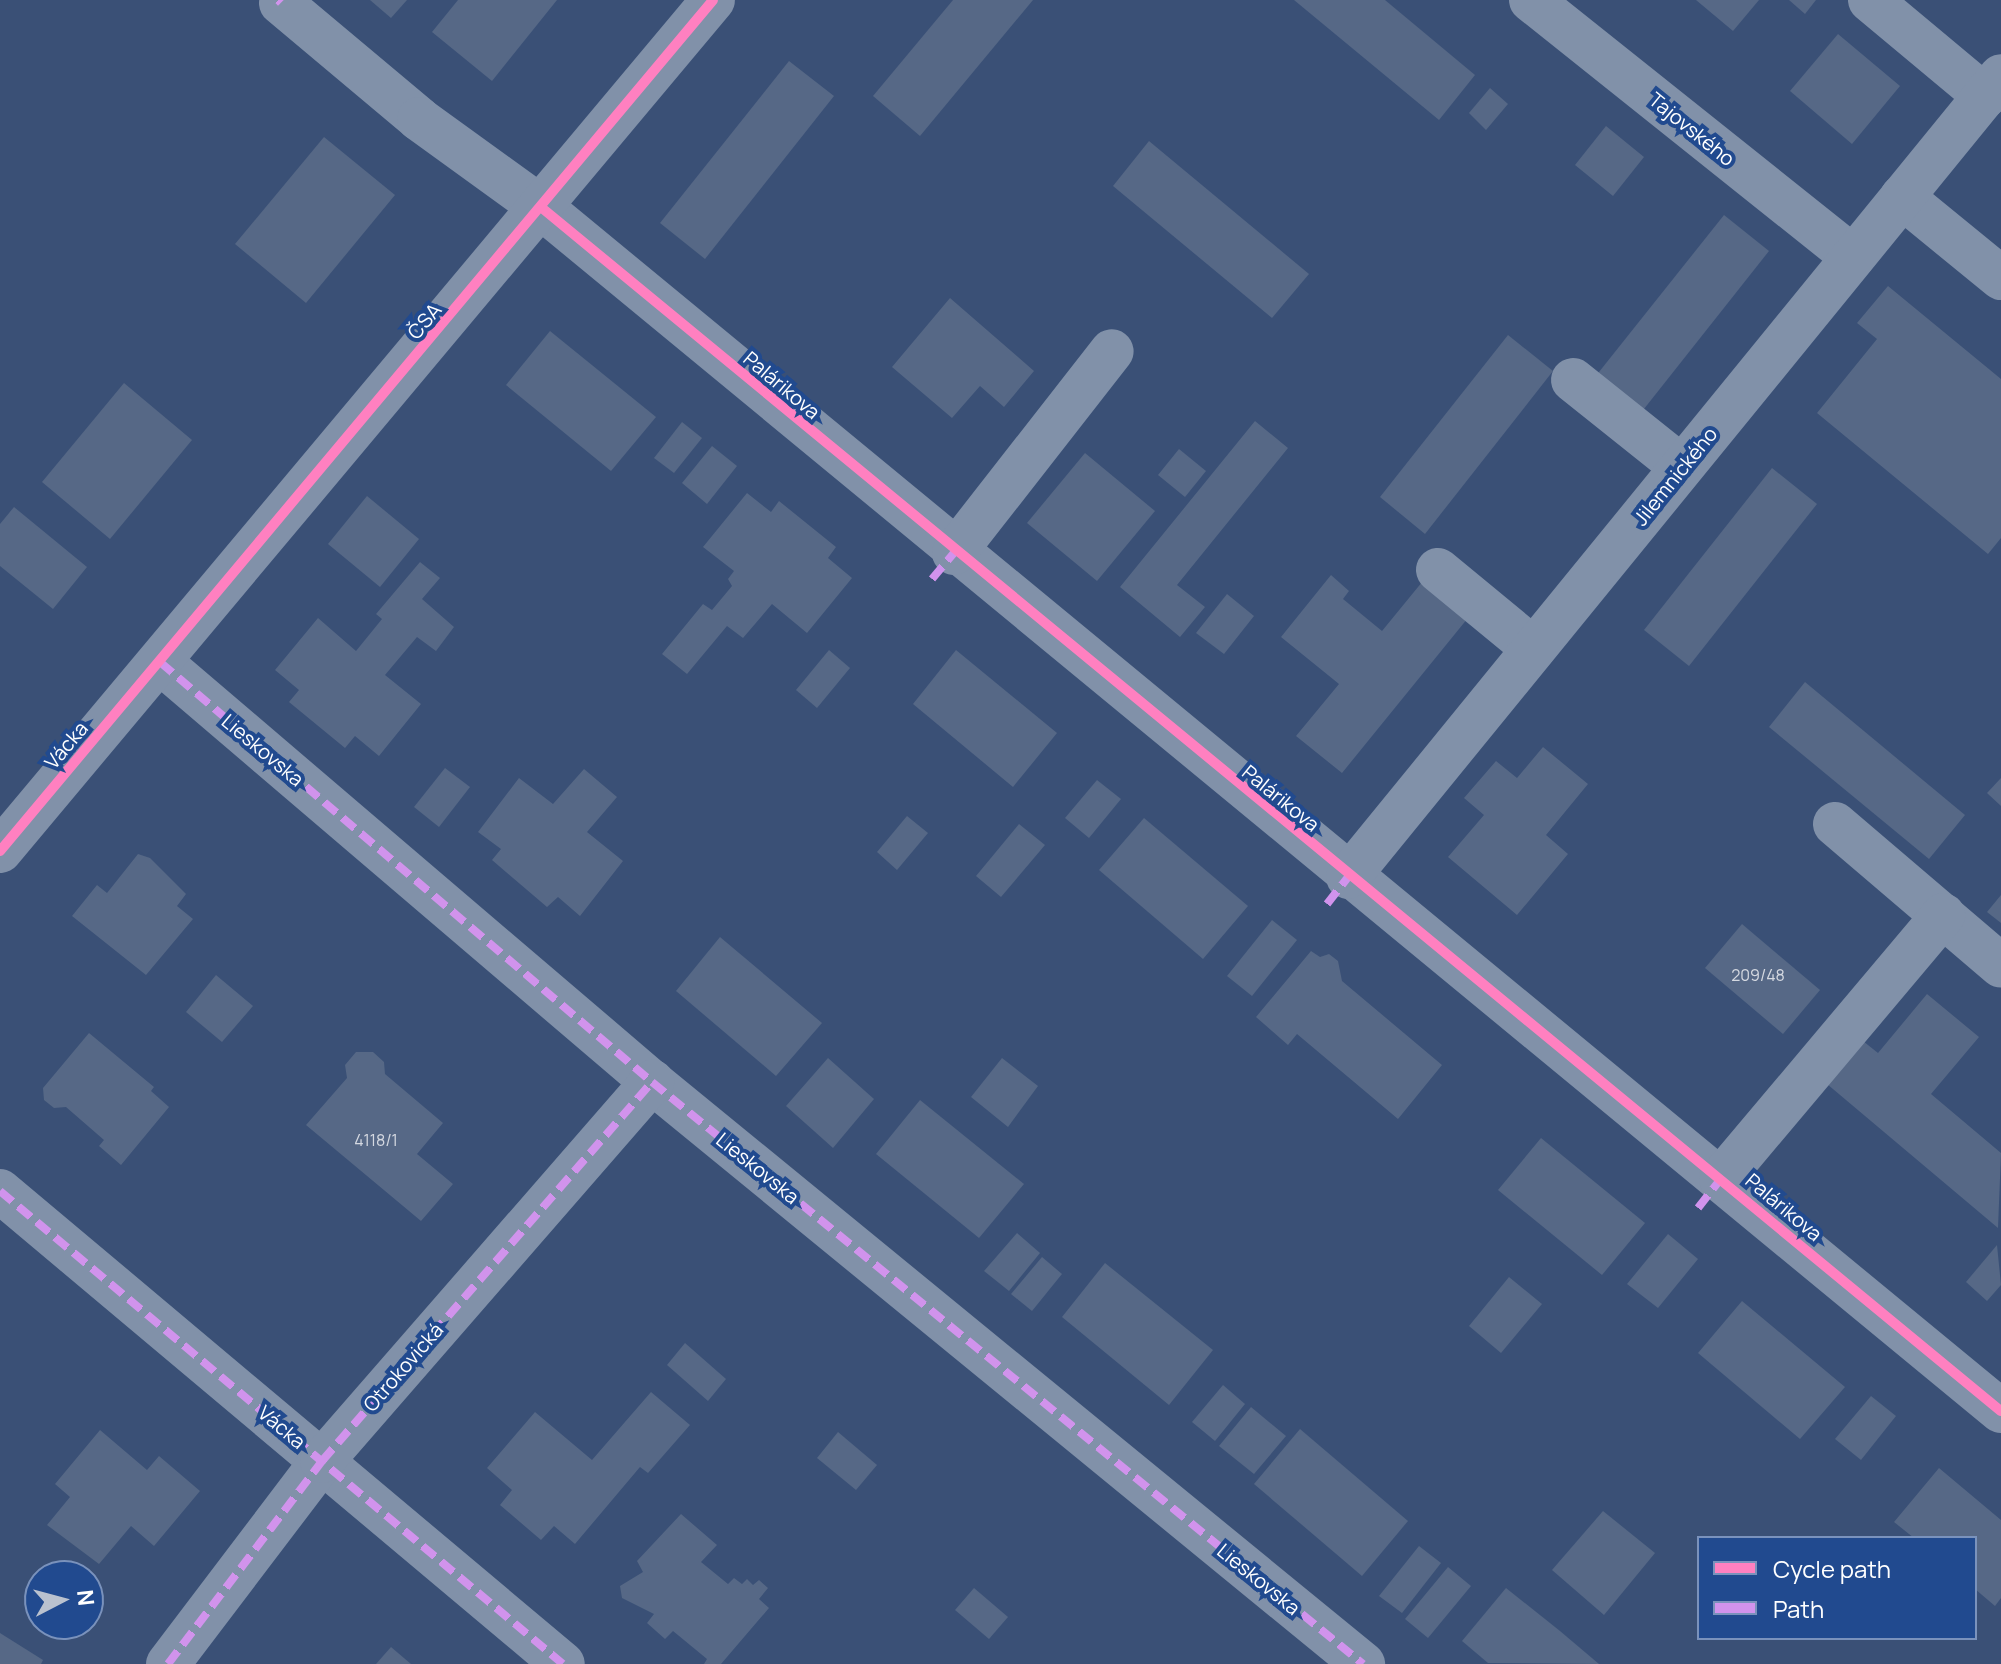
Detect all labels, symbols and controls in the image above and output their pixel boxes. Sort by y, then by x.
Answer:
street label: Tajovského [1644,87,1740,171]
street label: ČSA [402,298,446,344]
street label: Palárikova [739,346,825,424]
street label: Jilemnického [1628,422,1722,530]
street label: Lieskovska [217,709,309,791]
street label: Vácka [39,716,93,774]
street label: Palárikova [1238,760,1324,836]
house number: 209/48 [1731,965,1785,985]
street label: Lieskovska [712,1127,804,1209]
house number: 4118/1 [354,1130,398,1150]
street label: Palárikova [1741,1168,1827,1246]
street label: Otrokovická [358,1318,448,1416]
street label: Vácka [253,1400,311,1454]
legend [1697,1536,1977,1640]
street label: Lieskovska [1213,1538,1305,1620]
text: Cycle path [1773,1552,1891,1585]
north arrow [24,1560,104,1640]
text: N [70,1588,102,1607]
text: Path [1773,1592,1824,1625]

